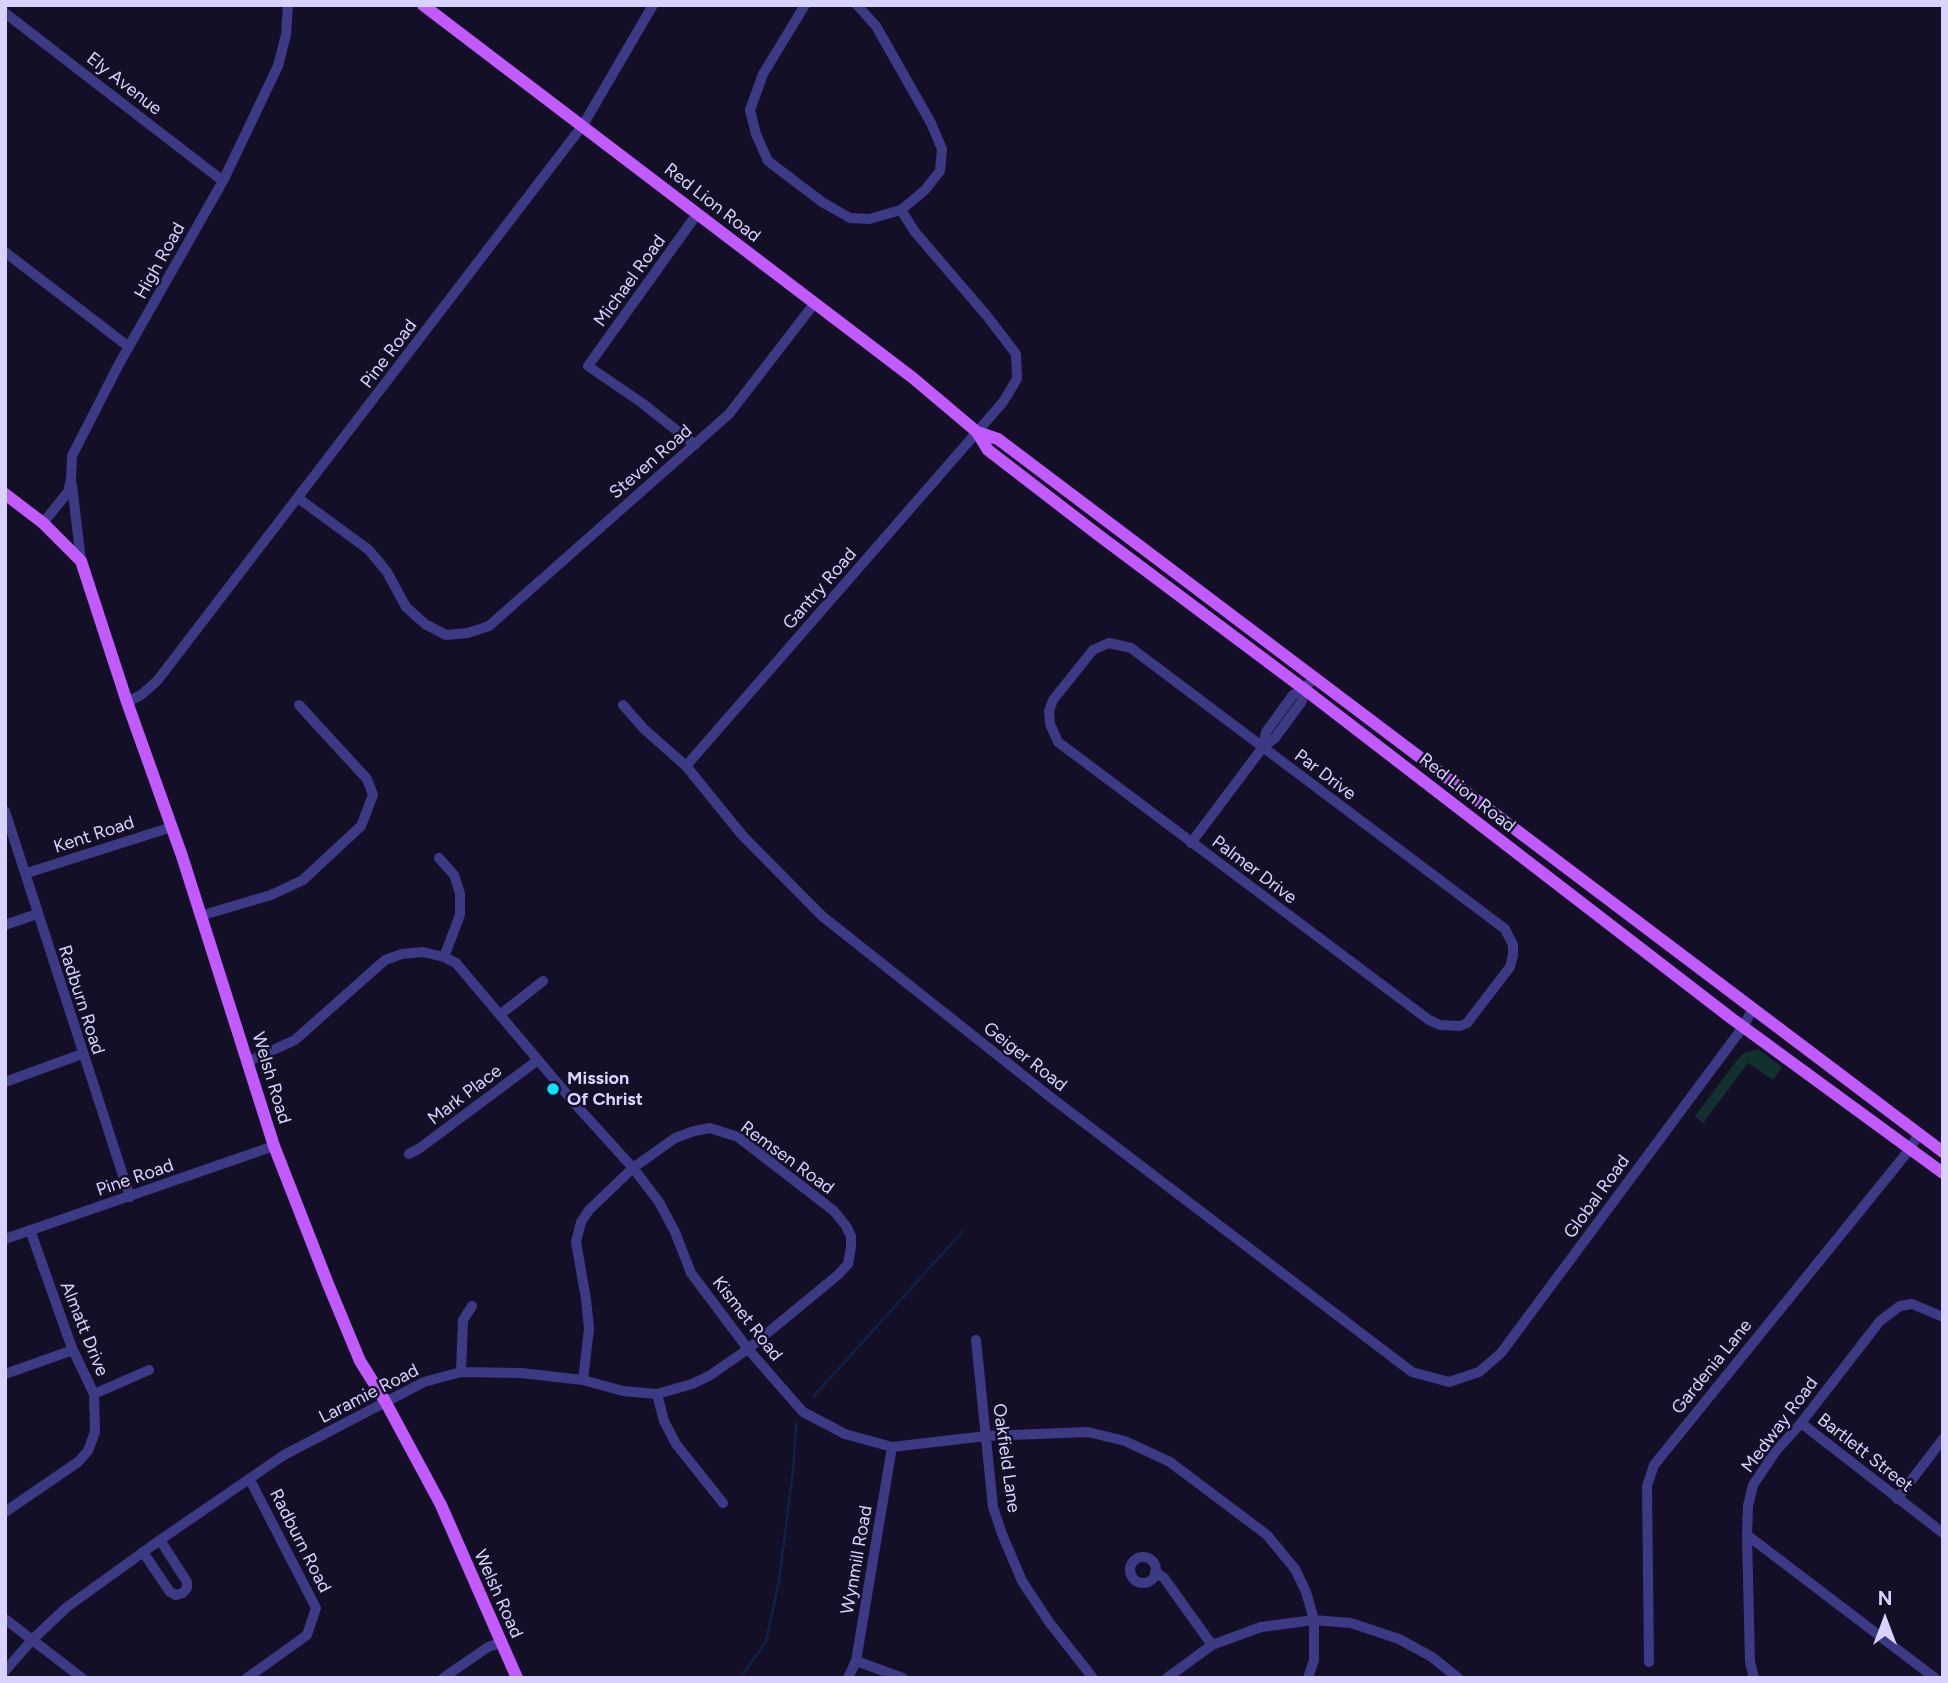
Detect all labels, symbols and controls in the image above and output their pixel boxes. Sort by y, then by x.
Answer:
street label: Ely Avenue [82,48,166,120]
street label: Red Lion Road [660,159,764,247]
street label: High Road [130,219,190,303]
street label: Michael Road [590,231,670,331]
street label: Pine Road [356,315,422,393]
street label: Steven Road [605,420,697,504]
street label: Gantry Road [779,544,861,634]
street label: Par Drive [1290,745,1360,805]
street label: Red Lion Road [1415,749,1519,837]
street label: Kent Road [51,812,137,858]
street label: Palmer Drive [1207,831,1301,909]
street label: Radburn Road [53,943,109,1057]
street label: Geiger Road [979,1018,1071,1096]
street label: Welsh Road [247,1030,295,1126]
street label: Mark Place [424,1060,506,1130]
place label: Mission Of Christ [567,1068,643,1110]
marker: Mission Of Christ [545,1081,561,1097]
street label: Remsen Road [736,1117,838,1199]
street label: Global Road [1560,1151,1634,1243]
street label: Pine Road [93,1155,177,1201]
street label: Kismet Road [707,1272,787,1366]
street label: Almatt Drive [55,1278,113,1380]
street label: Gardenia Lane [1667,1315,1757,1419]
street label: Laramie Road [316,1360,422,1428]
street label: Medway Road [1737,1373,1823,1477]
street label: Oakfield Lane [988,1402,1024,1514]
street label: Bartlett Street [1813,1409,1917,1497]
street label: Radburn Road [265,1485,335,1597]
street label: Wynmill Road [837,1504,877,1616]
street label: Welsh Road [469,1546,527,1642]
north arrow [1850,1585,1920,1655]
text: N [1878,1587,1892,1610]

